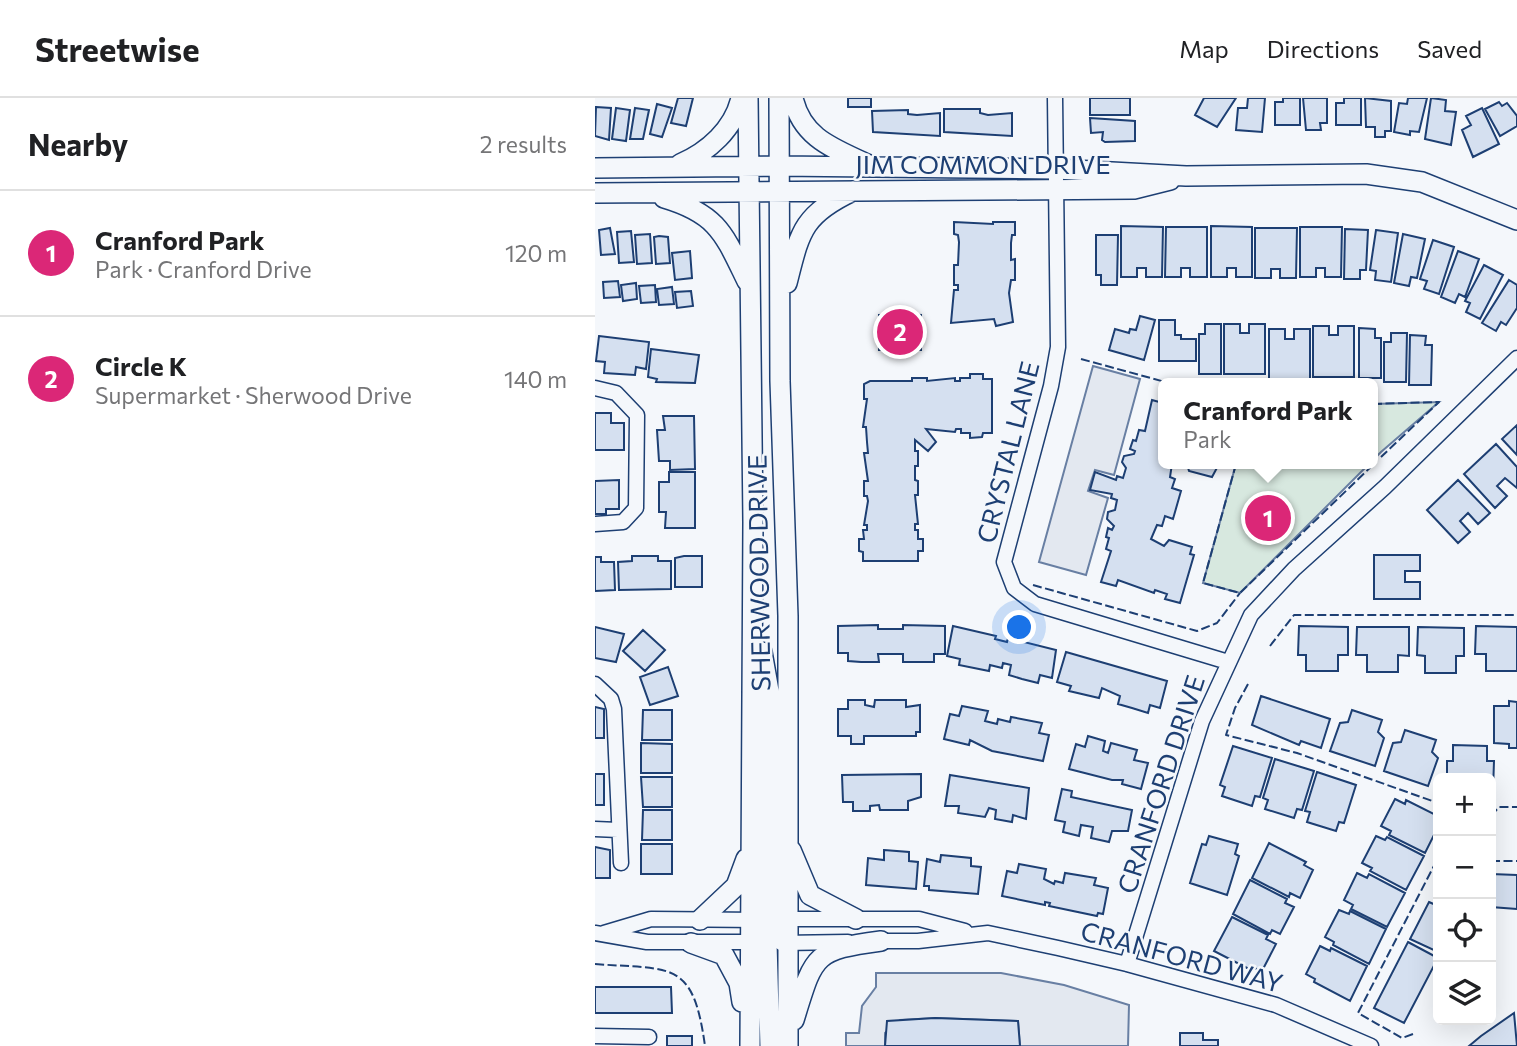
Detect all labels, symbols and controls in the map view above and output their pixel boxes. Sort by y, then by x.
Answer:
text: Streetwise [35,28,200,69]
text: Map [1179,34,1229,63]
text: Directions [1267,34,1379,63]
text: Saved [1417,34,1482,63]
text: Nearby [28,125,128,162]
text: 2 results [480,130,567,158]
street label: JIM COMMON DRIVE [855,148,1111,179]
text: Cranford Park [95,224,264,255]
text: 1 [46,239,56,267]
text: 120 m [505,239,567,267]
text: Park · Cranford Drive [95,255,312,283]
pin: 2 [877,306,923,358]
text: Circle K [95,350,187,381]
street label: CRYSTAL LANE [969,358,1045,546]
text: 2 [44,365,58,393]
text: 140 m [504,365,567,393]
popup [1158,378,1378,469]
text: Supermarket · Sherwood Drive [95,381,412,409]
text: Cranford Park [1183,394,1353,425]
text: Park [1183,425,1231,453]
street label: SHERWOOD DRIVE [740,454,776,692]
pin: 1 [1245,492,1291,544]
your location [1002,610,1036,644]
street label: CRANFORD DRIVE [1110,671,1210,897]
map controls [1433,773,1496,1025]
button: + [1433,773,1496,836]
button: − [1433,836,1496,899]
button: locate [1433,899,1496,962]
street label: CRANFORD WAY [1078,914,1286,998]
button: layers [1433,962,1496,1025]

